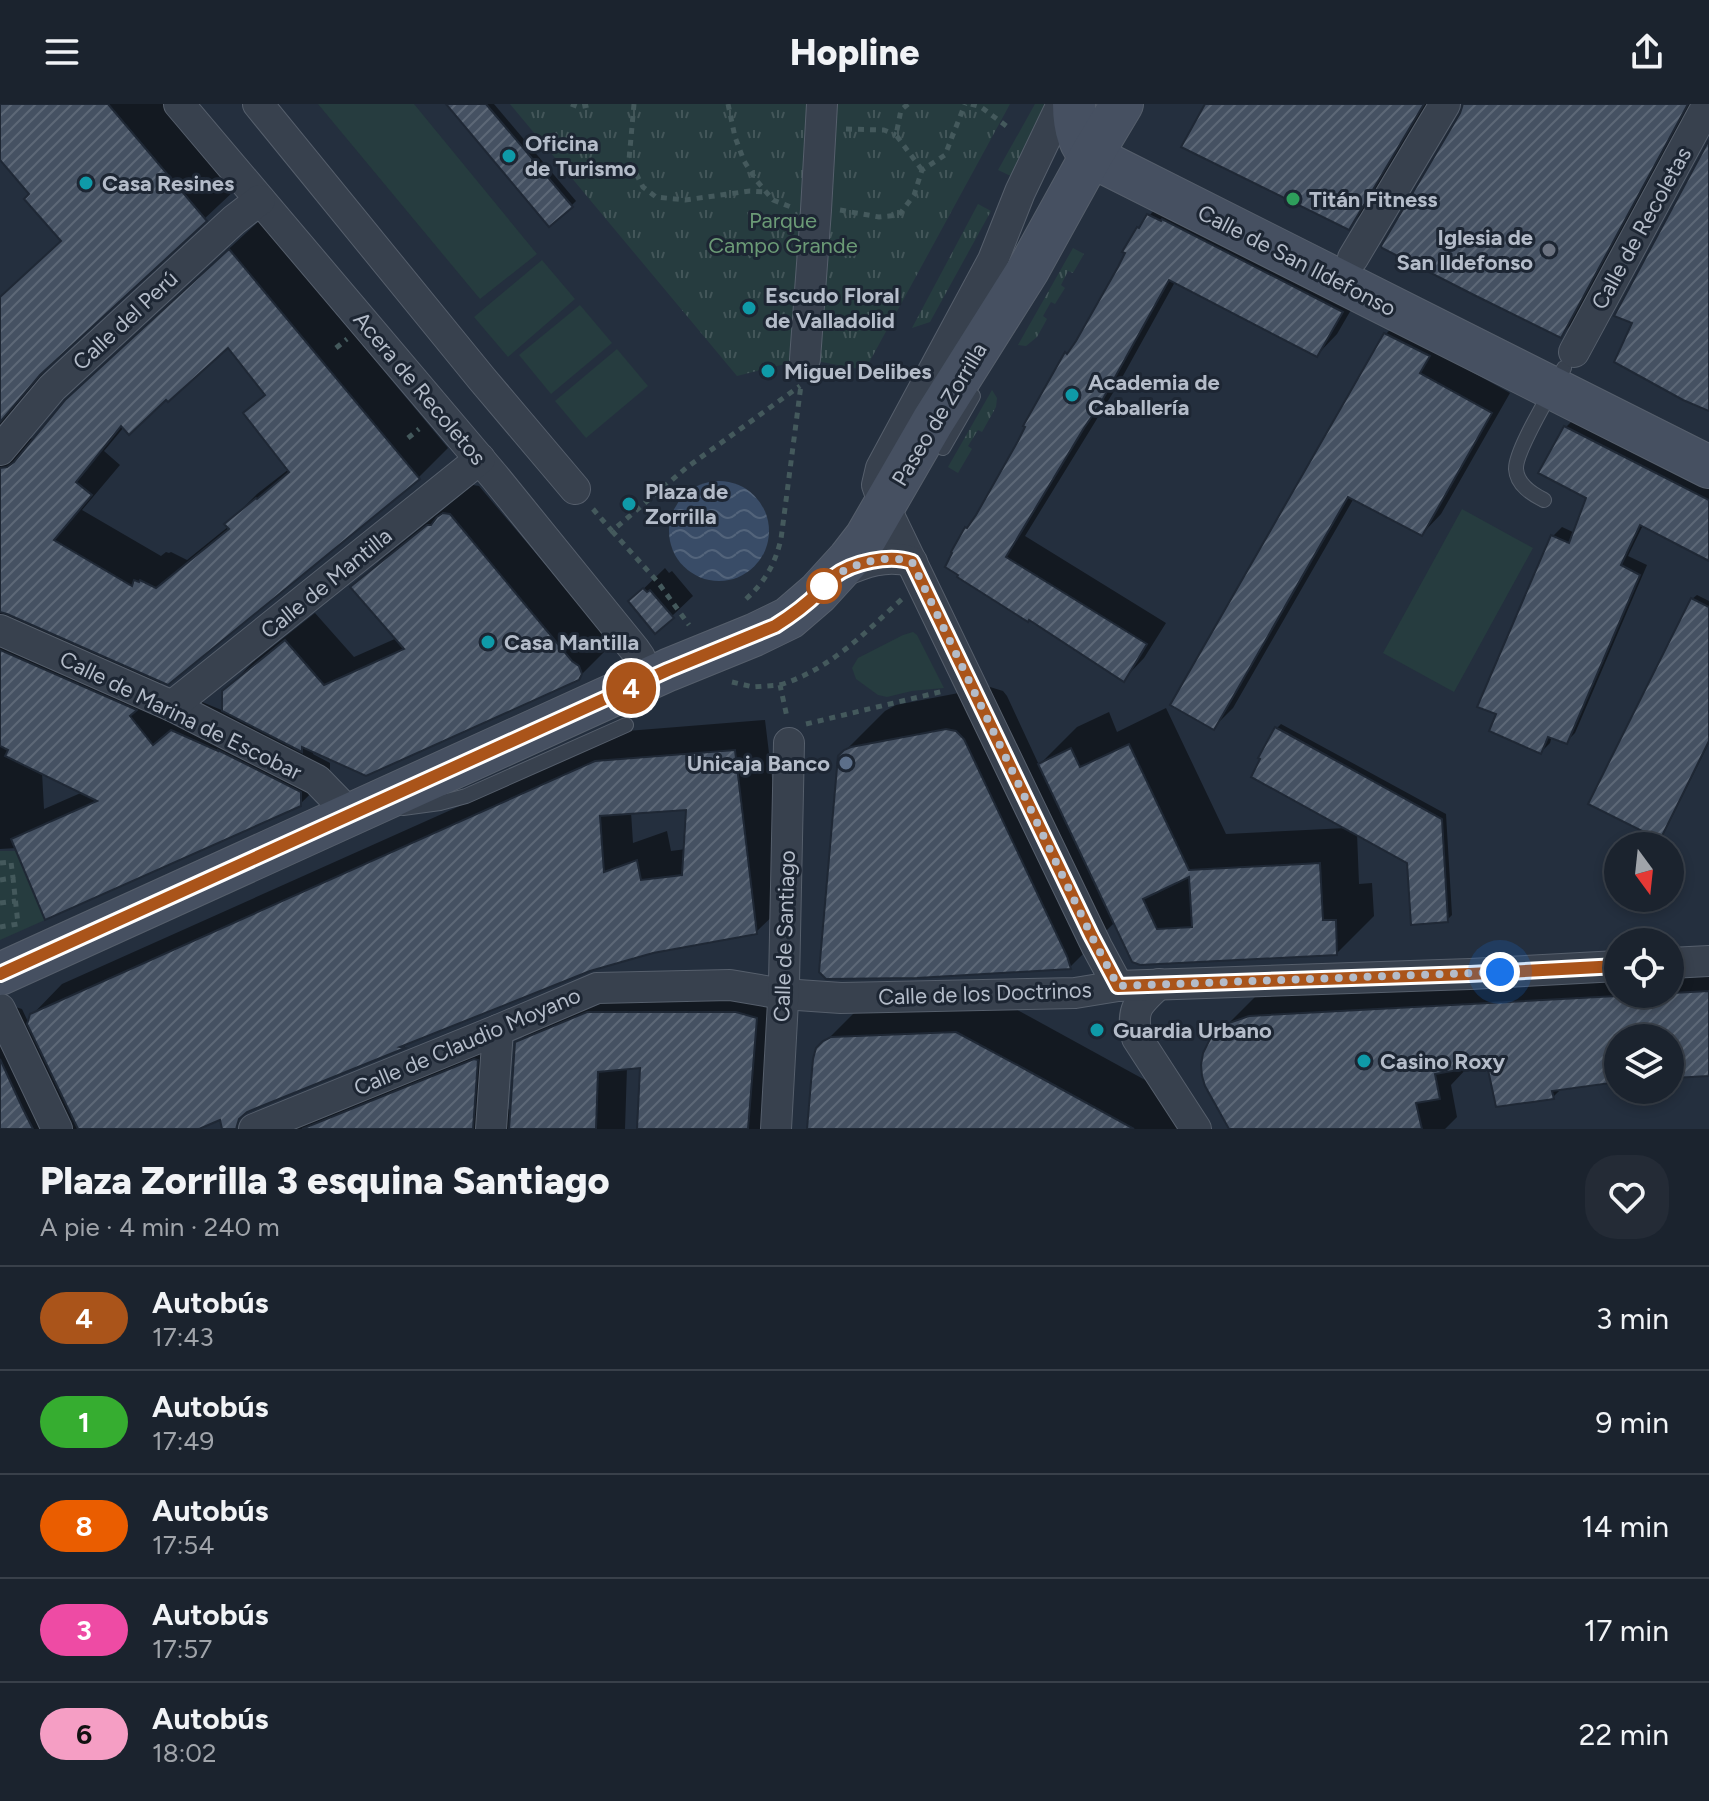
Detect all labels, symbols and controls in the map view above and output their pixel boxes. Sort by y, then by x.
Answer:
icon: menu [40,30,84,74]
icon: share [1625,30,1669,74]
text: Hopline [790,31,919,74]
place label: Oficina de Turismo [525,130,637,182]
street label: Calle de Recoletas [1586,142,1697,314]
marker: Oficina de Turismo [500,147,518,165]
place label: Casa Resines [102,170,234,197]
marker: Casa Resines [77,174,95,192]
place label: Titán Fitness [1309,186,1438,213]
marker: Titán Fitness [1284,190,1302,208]
street label: Calle de San Ildefonso [1193,199,1400,322]
park label: Parque Campo Grande [708,207,858,259]
place label: Iglesia de San Ildefonso [1396,224,1533,276]
marker: Iglesia de San Ildefonso [1540,241,1558,259]
street label: Calle del Perú [67,265,183,376]
place label: Escudo Floral de Valladolid [765,282,900,334]
marker: Escudo Floral de Valladolid [740,299,758,317]
street label: Acera de Recoletos [348,306,492,470]
street label: Paseo de Zorrilla [886,338,993,491]
place label: Miguel Delibes [784,358,932,385]
marker: Miguel Delibes [759,362,777,380]
place label: Academia de Caballería [1088,369,1220,421]
marker: Academia de Caballería [1063,386,1081,404]
place label: Plaza de Zorrilla [645,478,728,530]
marker: Plaza de Zorrilla [620,495,638,513]
street label: Calle de Mantilla [255,522,397,645]
unlabelled marker [807,569,841,603]
place label: Casa Mantilla [504,629,639,656]
marker: Casa Mantilla [479,633,497,651]
street label: Calle de Marina de Escobar [55,645,307,786]
line badge: 4 [605,662,657,714]
text: 4 [622,671,640,705]
place label: Unicaja Banco [687,750,830,777]
marker: Unicaja Banco [837,754,855,772]
north arrow [1604,832,1684,912]
map controls [1604,832,1684,1104]
street label: Calle de Santiago [768,850,801,1022]
button: locate [1604,928,1684,1008]
your location [1480,952,1520,992]
street label: Calle de los Doctrinos [878,976,1092,1011]
street label: Calle de Claudio Moyano [350,981,585,1101]
place label: Guardia Urbano [1113,1017,1272,1044]
marker: Guardia Urbano [1088,1021,1106,1039]
button: layers [1604,1024,1684,1104]
place label: Casino Roxy [1380,1048,1506,1075]
marker: Casino Roxy [1355,1052,1373,1070]
button: heart [1585,1155,1669,1239]
text: Plaza Zorrilla 3 esquina Santiago [40,1158,610,1204]
text: A pie · 4 min · 240 m [40,1211,280,1243]
text: Autobús [152,1284,269,1321]
text: 3 min [1596,1300,1669,1337]
text: 4 [75,1301,93,1335]
text: 17:43 [152,1321,214,1353]
text: Autobús [152,1388,269,1425]
text: 9 min [1595,1404,1669,1441]
text: 1 [78,1405,90,1439]
text: 17:49 [152,1425,214,1457]
text: Autobús [152,1492,269,1529]
text: 14 min [1581,1508,1669,1545]
text: 8 [75,1509,93,1543]
text: 17:54 [152,1529,214,1561]
text: Autobús [152,1596,269,1633]
text: 17 min [1584,1612,1669,1649]
text: 3 [76,1613,92,1647]
text: 17:57 [152,1633,212,1665]
text: Autobús [152,1700,269,1737]
text: 22 min [1579,1716,1669,1753]
text: 6 [76,1717,92,1751]
text: 18:02 [152,1737,216,1769]

